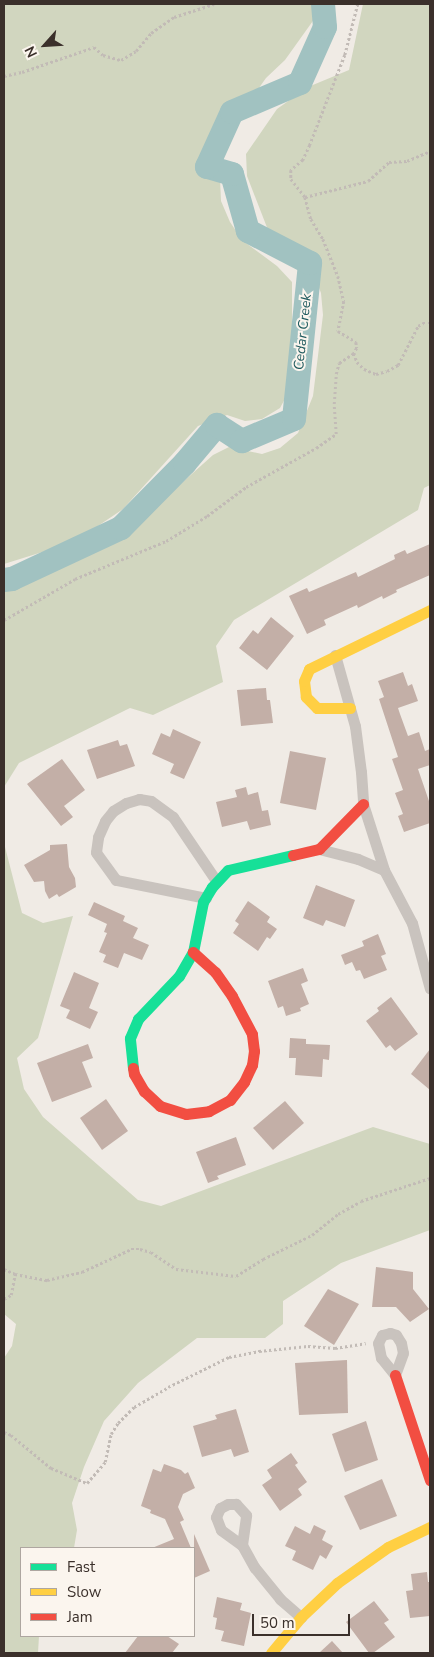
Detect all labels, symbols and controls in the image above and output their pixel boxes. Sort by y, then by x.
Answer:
north arrow [20,20,70,70]
text: N [20,43,42,61]
water label: Cedar Creek [291,293,315,371]
legend [20,1547,195,1637]
text: Fast [67,1557,95,1577]
text: Slow [67,1582,101,1602]
scale bar [254,1604,352,1636]
text: Jam [67,1607,93,1627]
text: 50 m [260,1613,295,1633]

